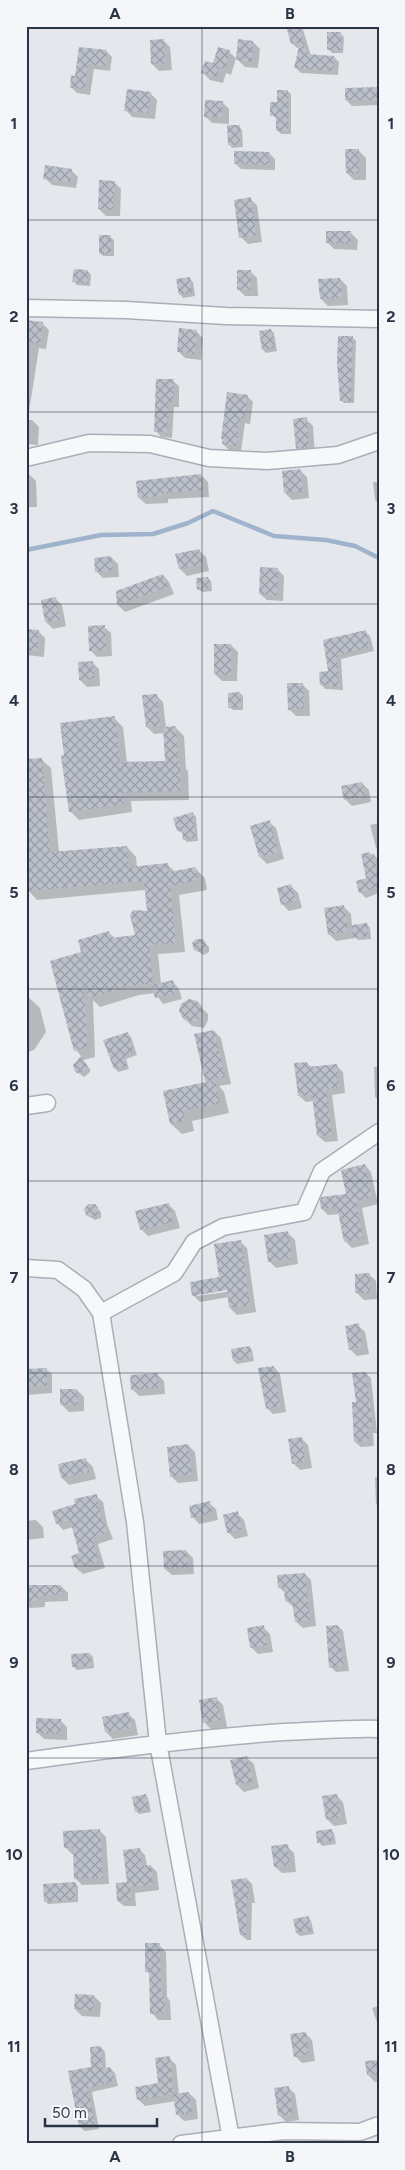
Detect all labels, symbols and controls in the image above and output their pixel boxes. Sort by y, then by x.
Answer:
text: A [109,4,121,23]
text: B [285,4,295,23]
text: 1 [11,114,17,133]
text: 1 [388,114,394,133]
text: 2 [9,307,19,326]
text: 2 [386,307,396,326]
text: 3 [10,499,19,518]
text: 3 [387,499,396,518]
text: 4 [9,691,19,710]
text: 4 [386,691,396,710]
text: 5 [9,883,19,902]
text: 5 [386,883,396,902]
text: 6 [9,1076,19,1095]
text: 6 [386,1076,396,1095]
text: 7 [10,1268,19,1287]
text: 7 [387,1268,396,1287]
text: 8 [9,1460,19,1479]
text: 8 [386,1460,396,1479]
text: 9 [9,1653,19,1672]
text: 9 [386,1653,396,1672]
text: 10 [5,1845,23,1864]
text: 10 [382,1845,400,1864]
text: 11 [7,2037,21,2056]
text: 11 [384,2037,398,2056]
scale bar [45,2095,158,2127]
text: 50 m [52,2104,87,2122]
text: A [109,2147,121,2166]
text: B [285,2147,295,2166]

